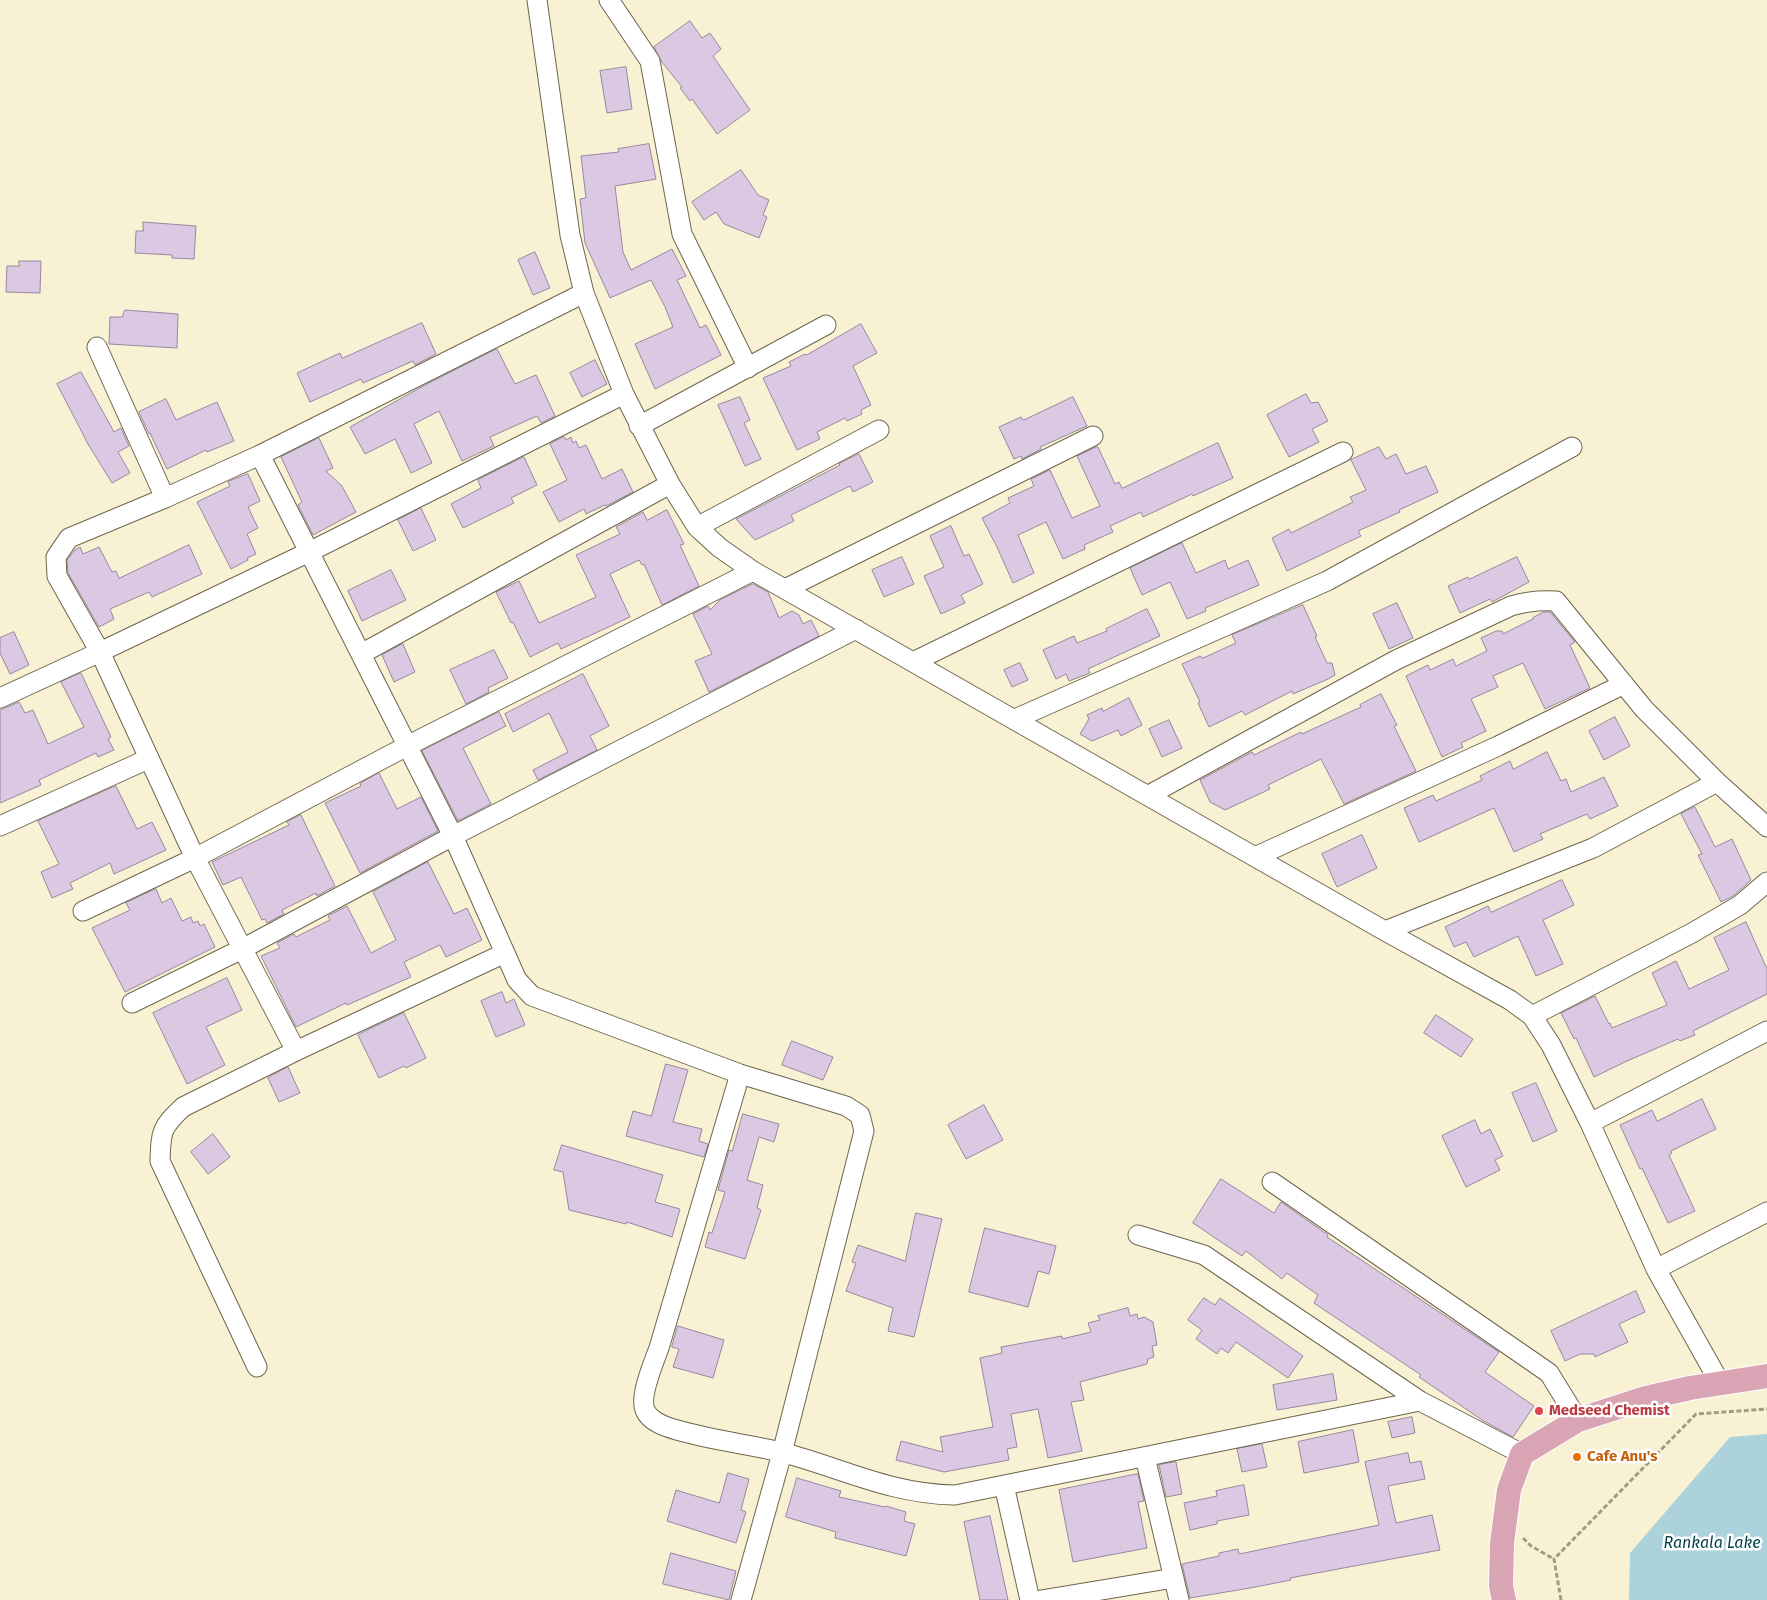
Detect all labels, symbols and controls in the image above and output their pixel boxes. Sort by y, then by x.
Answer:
place label: Medseed Chemist [1549,1402,1670,1420]
marker: Medseed Chemist [1533,1405,1545,1417]
place label: Cafe Anu's [1587,1448,1657,1466]
marker: Cafe Anu's [1571,1451,1583,1463]
water label: Rankala Lake [1664,1534,1760,1554]

